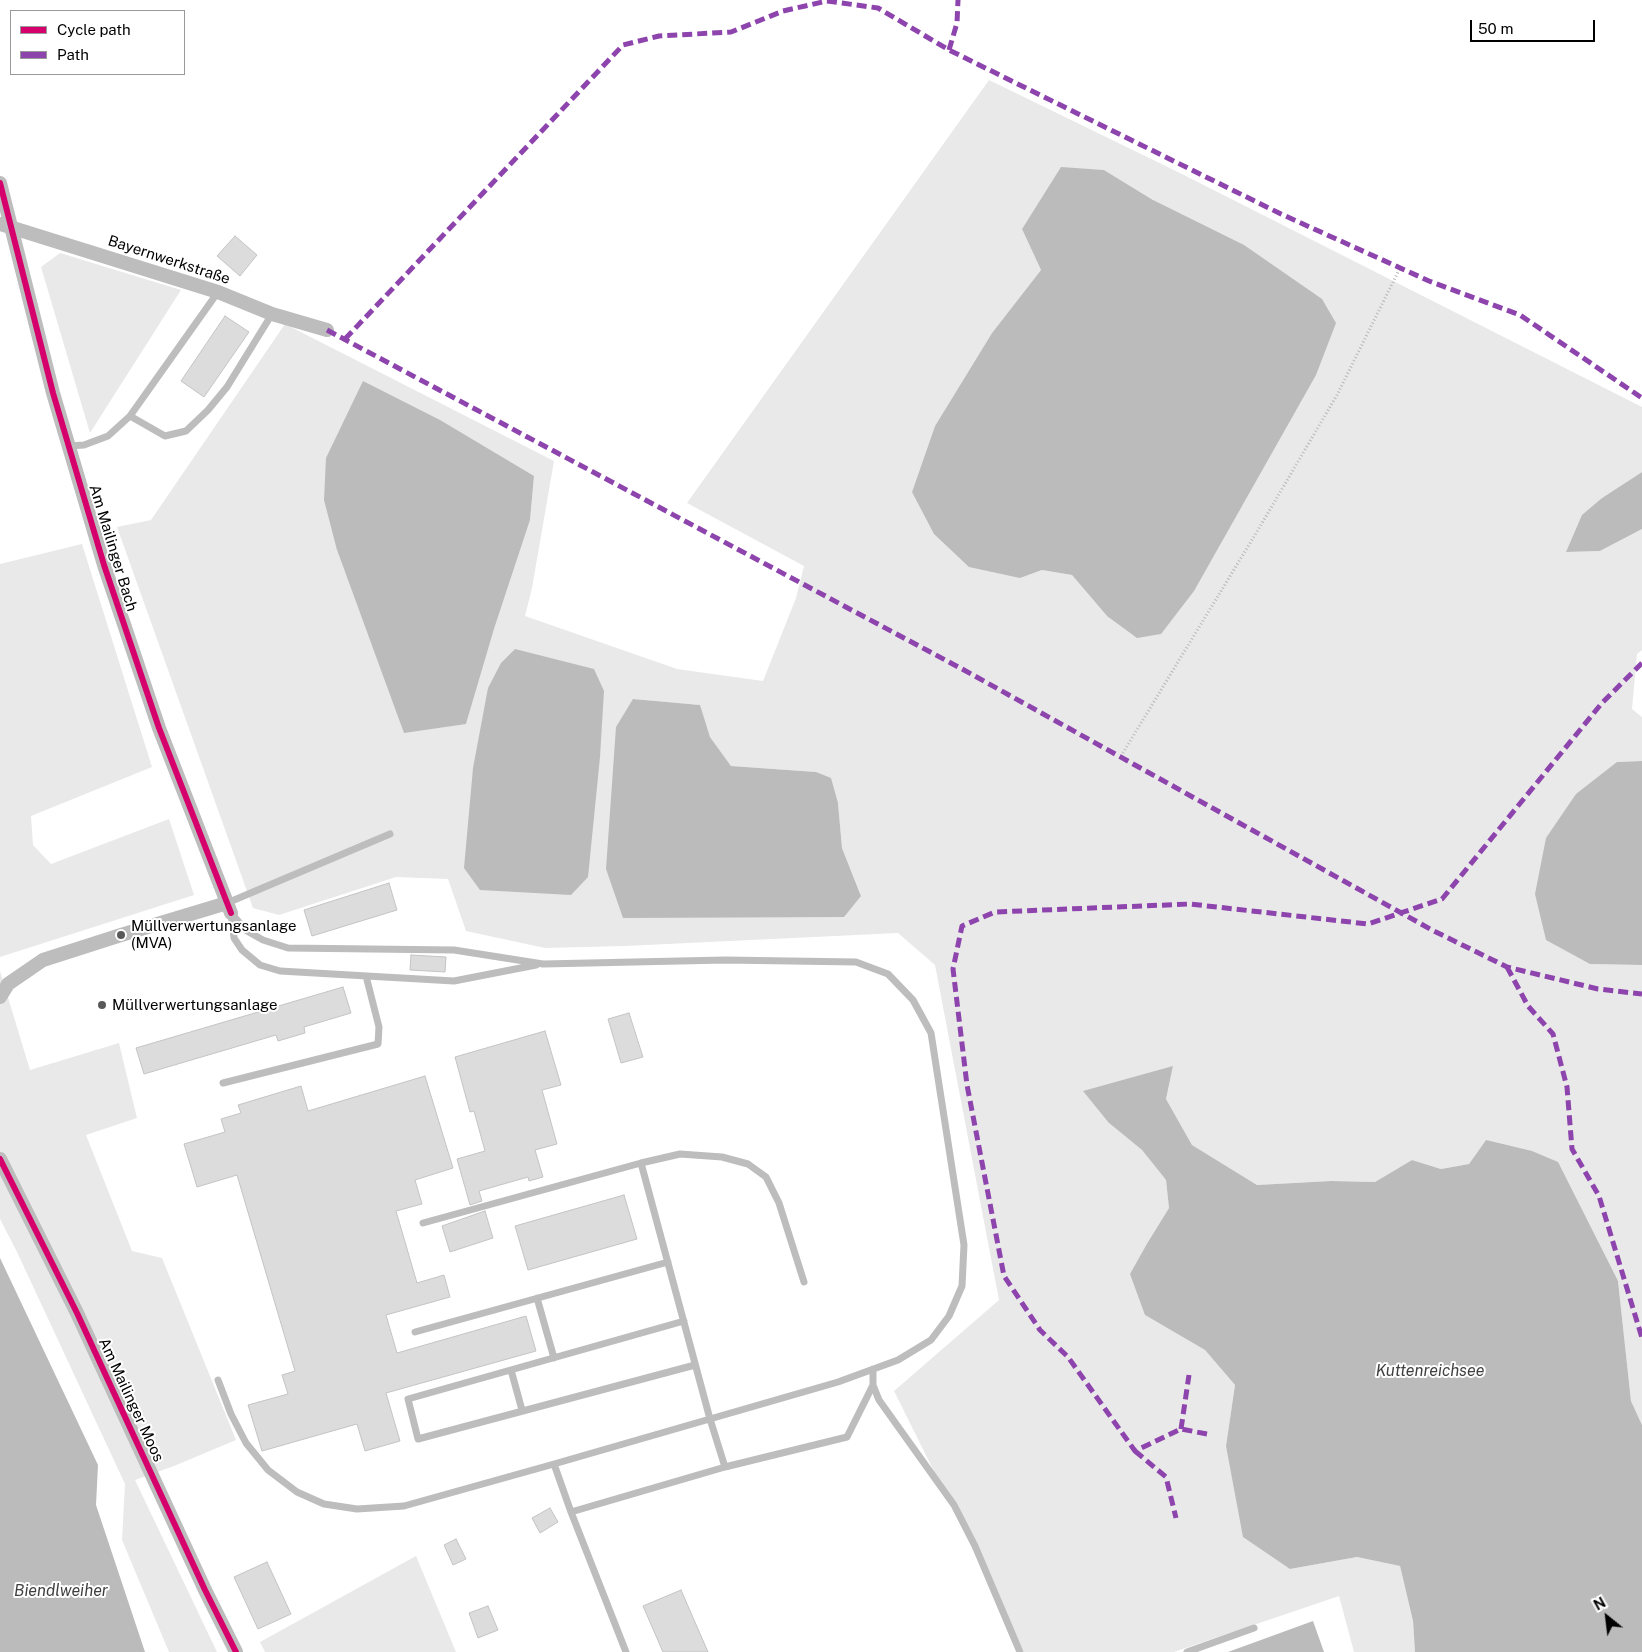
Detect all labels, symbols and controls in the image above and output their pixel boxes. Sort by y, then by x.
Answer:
legend [10,10,185,75]
scale bar [1472,10,1597,42]
text: 50 m [1478,20,1513,37]
text: Cycle path [57,21,131,38]
text: Path [57,46,89,63]
street label: Bayernwerkstraße [106,232,232,288]
street label: Am Mailinger Bach [85,482,141,614]
place label: Müllverwertungsanlage (MVA) [131,917,297,952]
marker: Müllverwertungsanlage (MVA) [115,929,127,941]
place label: Müllverwertungsanlage [112,996,278,1014]
marker: Müllverwertungsanlage [96,999,108,1011]
street label: Am Mailinger Moos [94,1335,168,1465]
water label: Kuttenreichsee [1376,1361,1484,1381]
water label: Biendlweiher [14,1581,108,1601]
north arrow [1582,1592,1632,1642]
text: N [1591,1594,1608,1614]

